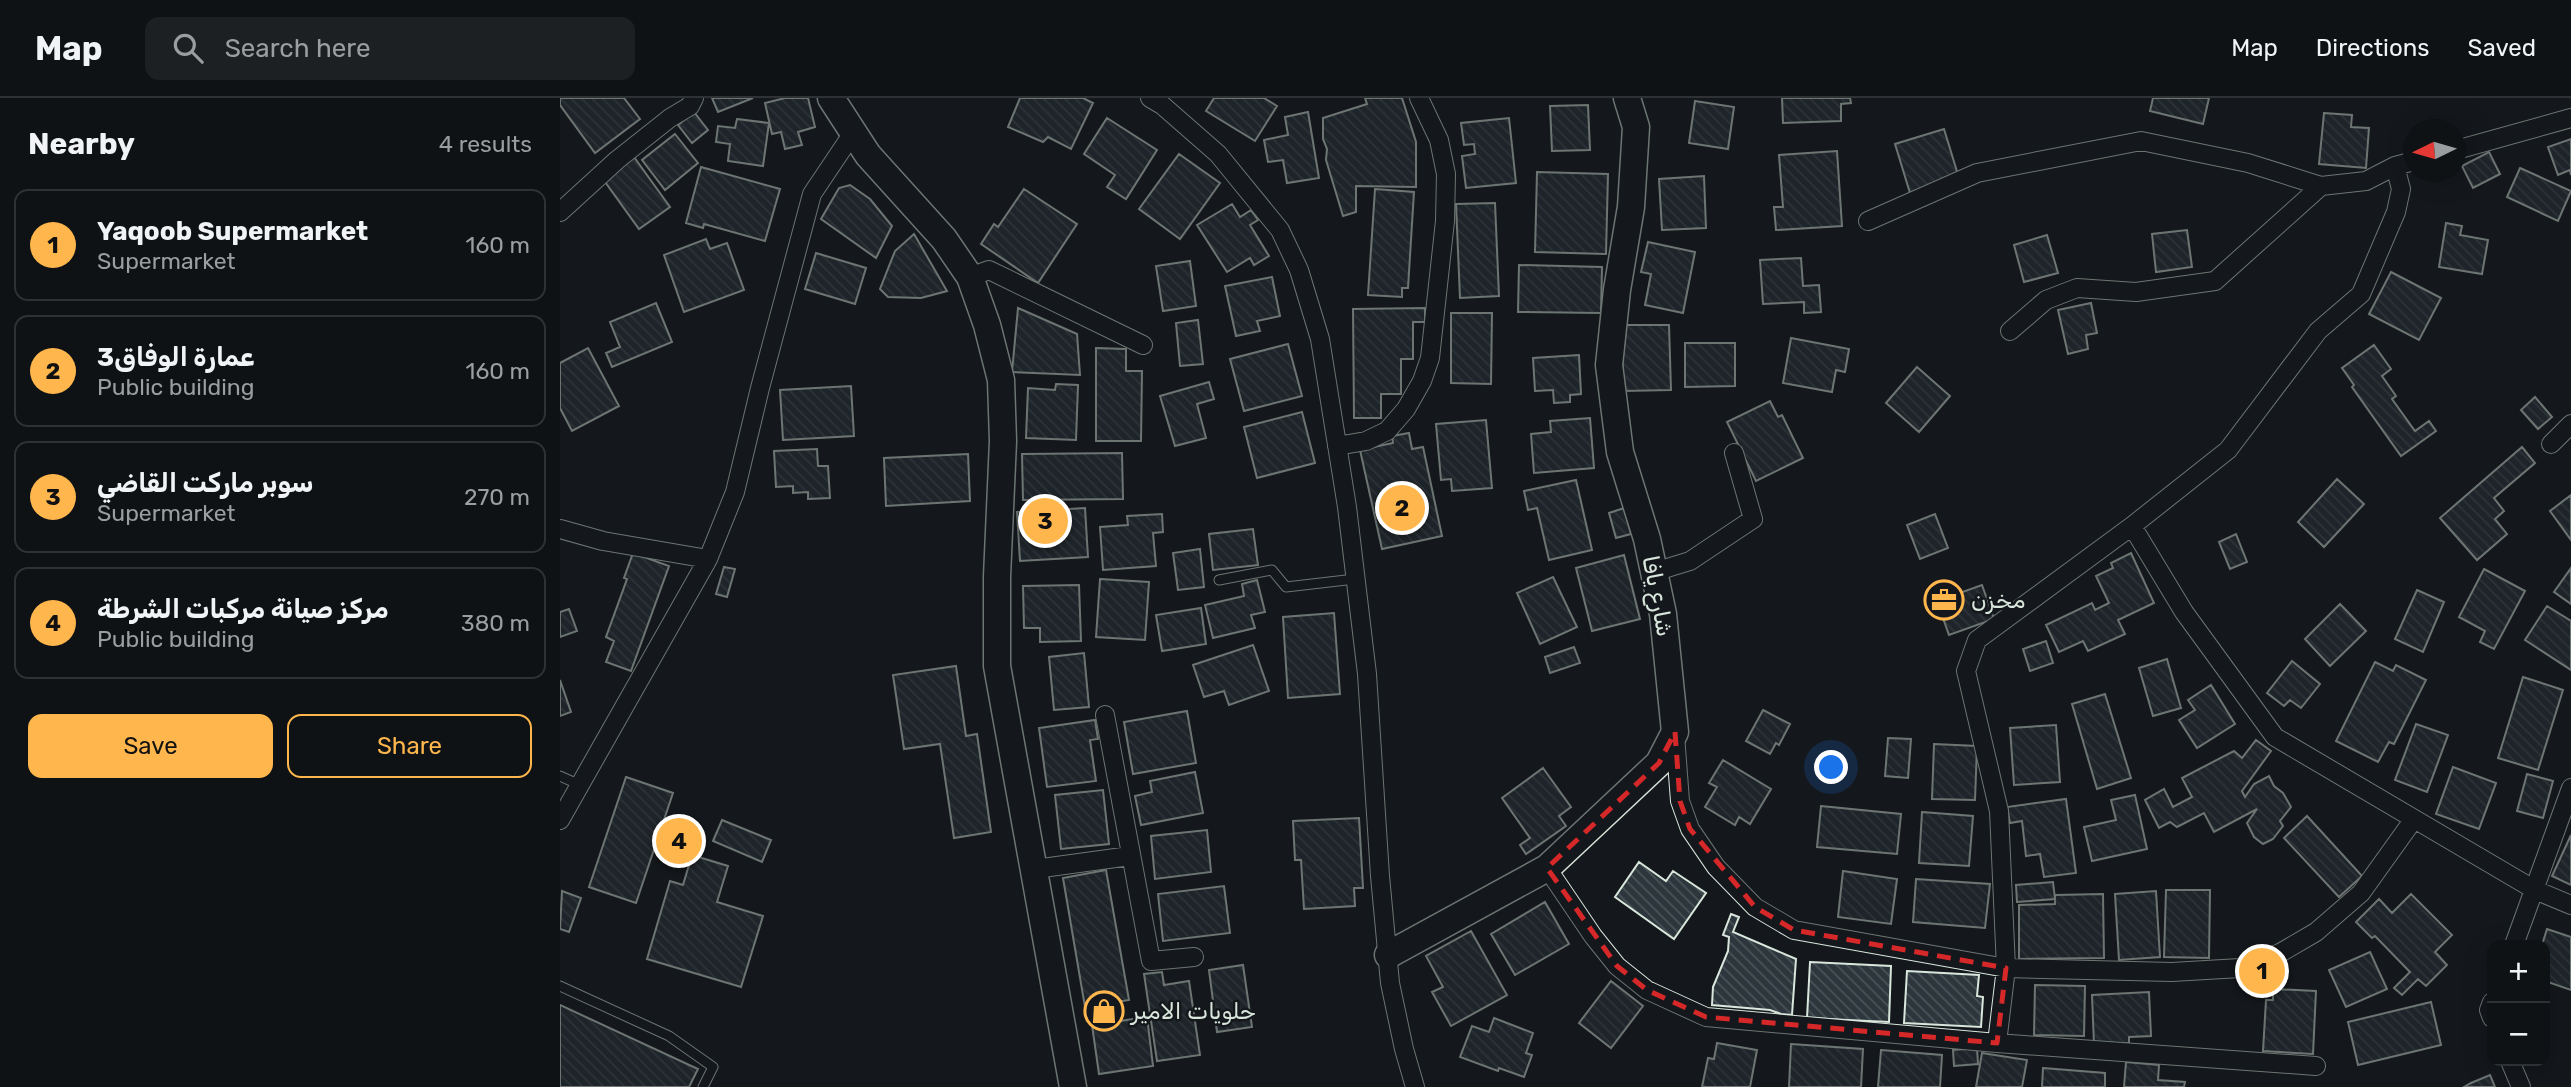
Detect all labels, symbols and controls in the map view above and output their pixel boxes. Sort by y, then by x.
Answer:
search box [145,17,635,80]
text: Map [35,29,103,68]
icon: search [169,29,207,67]
text: Search here [225,33,370,64]
text: Map [2231,34,2278,62]
text: Directions [2316,34,2429,62]
text: Saved [2467,34,2536,62]
north arrow [2403,119,2466,182]
text: Nearby [28,126,135,162]
text: 4 results [439,130,532,158]
text: Yaqoob Supermarket [97,216,368,247]
text: 1 [47,231,59,259]
text: 160 m [466,231,530,259]
text: Supermarket [97,247,235,275]
text: عمارة الوفاق3 [97,342,254,373]
text: 2 [46,357,60,385]
text: 160 m [466,357,530,385]
text: Public building [97,373,254,401]
text: سوبر ماركت القاضي [97,468,313,499]
pin: 2 [1379,482,1425,534]
text: 3 [45,483,61,511]
text: 270 m [464,483,530,511]
pin: 3 [1022,495,1068,547]
text: Supermarket [97,499,235,527]
street label: شارع يافا [1634,553,1680,639]
office icon: مخزن [1923,579,1965,621]
place label: مخزن [1971,586,2026,614]
text: مركز صيانة مركبات الشرطة [97,594,389,625]
text: 4 [45,609,61,637]
text: 380 m [461,609,530,637]
text: Public building [97,625,254,653]
button: Save [28,714,273,778]
button: Share [287,714,532,778]
your location [1814,750,1848,784]
pin: 4 [656,815,702,867]
map controls [2487,940,2550,1066]
button: + [2487,940,2550,1003]
pin: 1 [2239,945,2285,997]
shop icon: حلويات الامير [1083,990,1125,1032]
place label: حلويات الامير [1129,997,1256,1025]
button: − [2487,1003,2550,1066]

